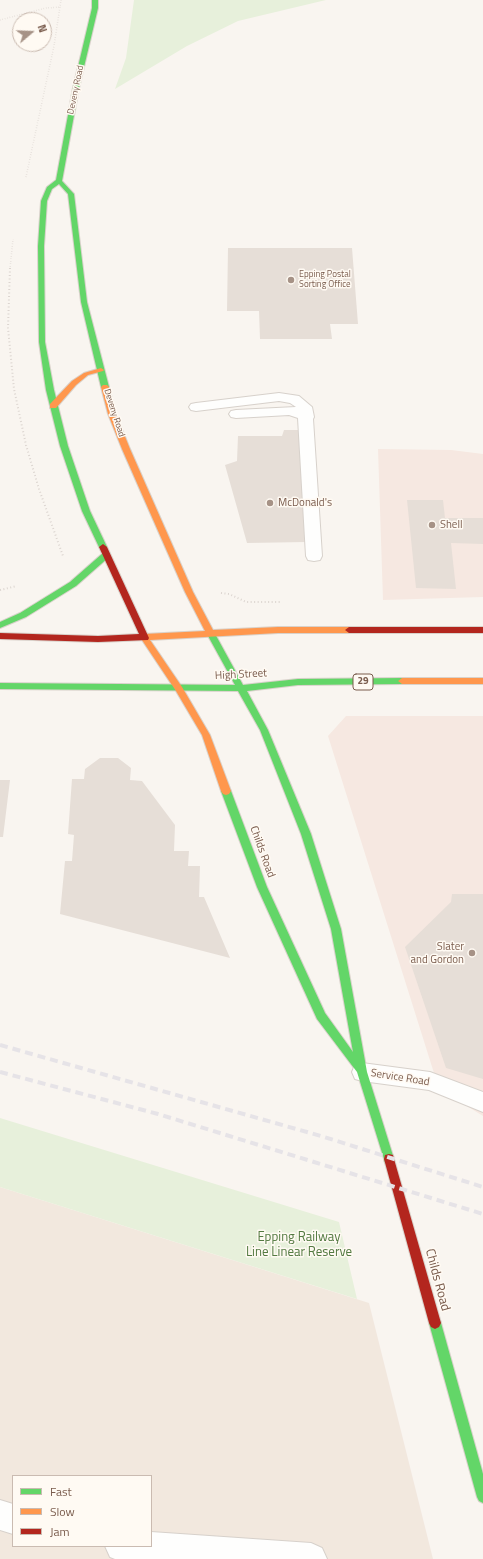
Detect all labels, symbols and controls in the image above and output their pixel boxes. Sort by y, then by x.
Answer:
north arrow [12,12,52,52]
text: N [34,22,51,35]
street label: Deveny Road [66,65,86,115]
place label: Epping Postal Sorting Office [299,270,351,291]
marker: Epping Postal Sorting Office [286,275,296,285]
street label: Deveny Road [101,388,127,438]
place label: McDonald's [278,496,332,510]
marker: McDonald's [265,498,275,508]
place label: Shell [440,518,463,532]
marker: Shell [427,520,437,530]
street label: High Street [215,667,267,683]
road number: 29 [353,674,373,690]
street label: Childs Road [247,824,277,880]
place label: Slater and Gordon [411,940,464,966]
marker: Slater and Gordon [467,948,477,958]
street label: Service Road [370,1067,430,1089]
park label: Epping Railway Line Linear Reserve [246,1230,352,1261]
street label: Childs Road [421,1247,453,1313]
legend [12,1475,152,1547]
text: Fast [50,1482,72,1501]
text: Slow [50,1502,75,1521]
text: Jam [50,1522,70,1541]

